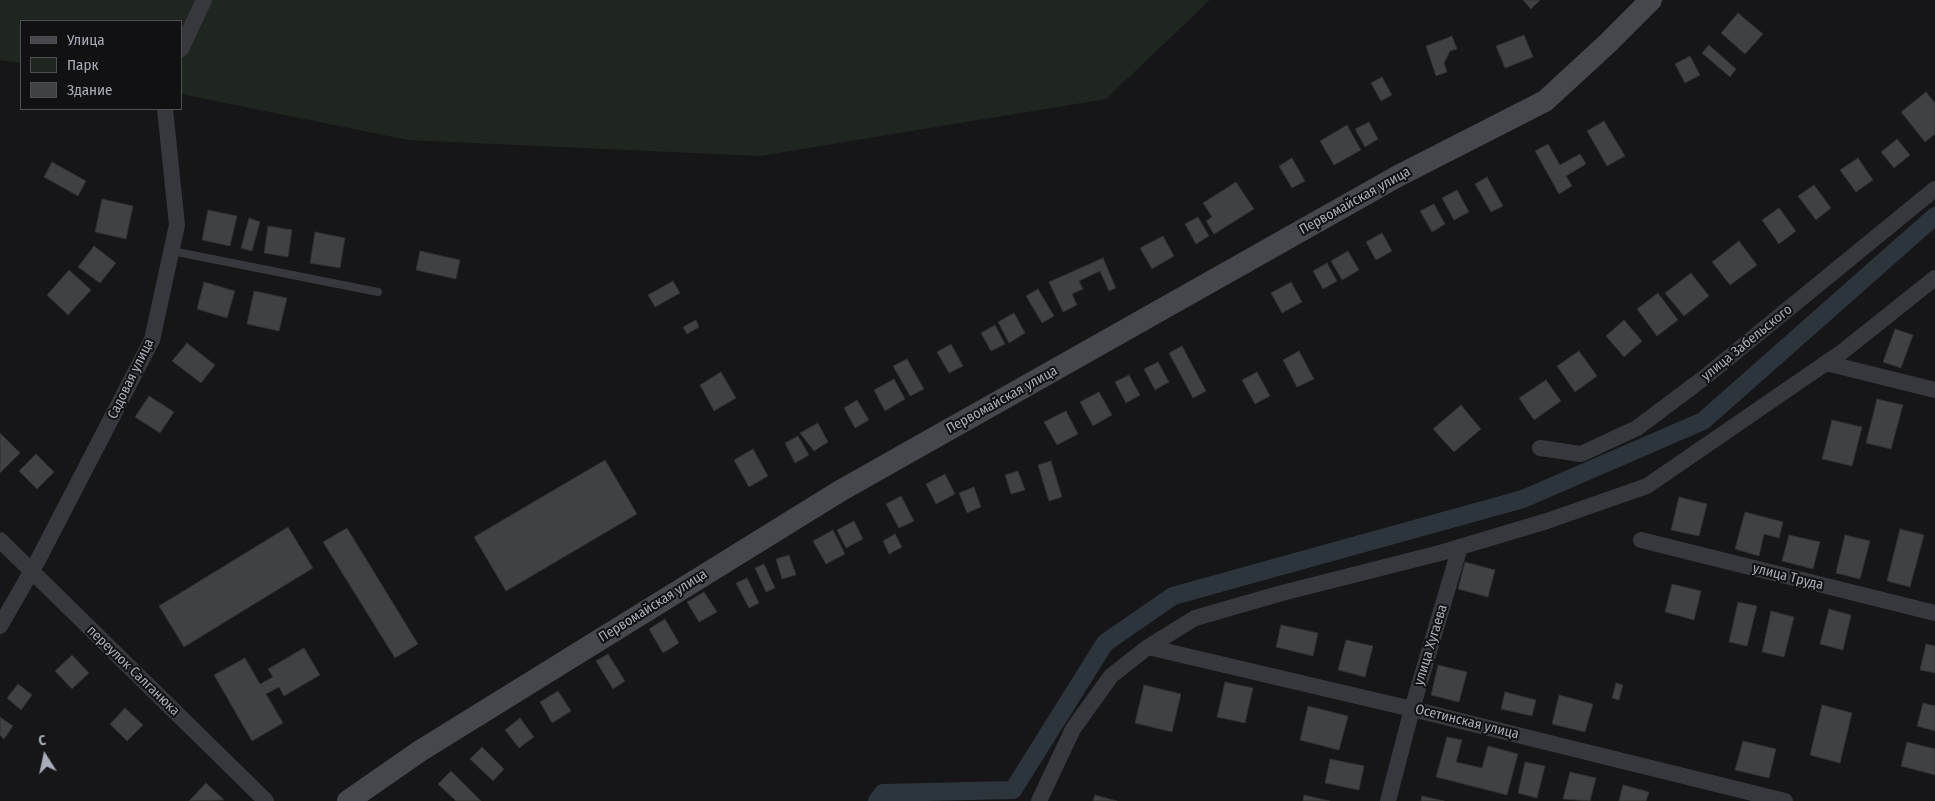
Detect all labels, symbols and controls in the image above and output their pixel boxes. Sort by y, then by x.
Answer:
legend [20,20,182,110]
text: Улица [67,31,105,49]
text: Парк [67,56,98,74]
text: Здание [67,81,113,99]
street label: Первомайская улица [1296,163,1414,239]
street label: улица Забельского [1698,301,1796,385]
street label: Садовая улица [104,336,158,422]
street label: Первомайская улица [943,362,1061,438]
street label: улица Труда [1751,560,1825,594]
street label: Первомайская улица [596,566,710,646]
street label: улица Хугаева [1411,602,1451,688]
street label: переулок Салганюка [83,622,183,720]
street label: Осетинская улица [1413,701,1521,743]
north arrow [20,731,70,781]
text: С [37,732,47,750]

